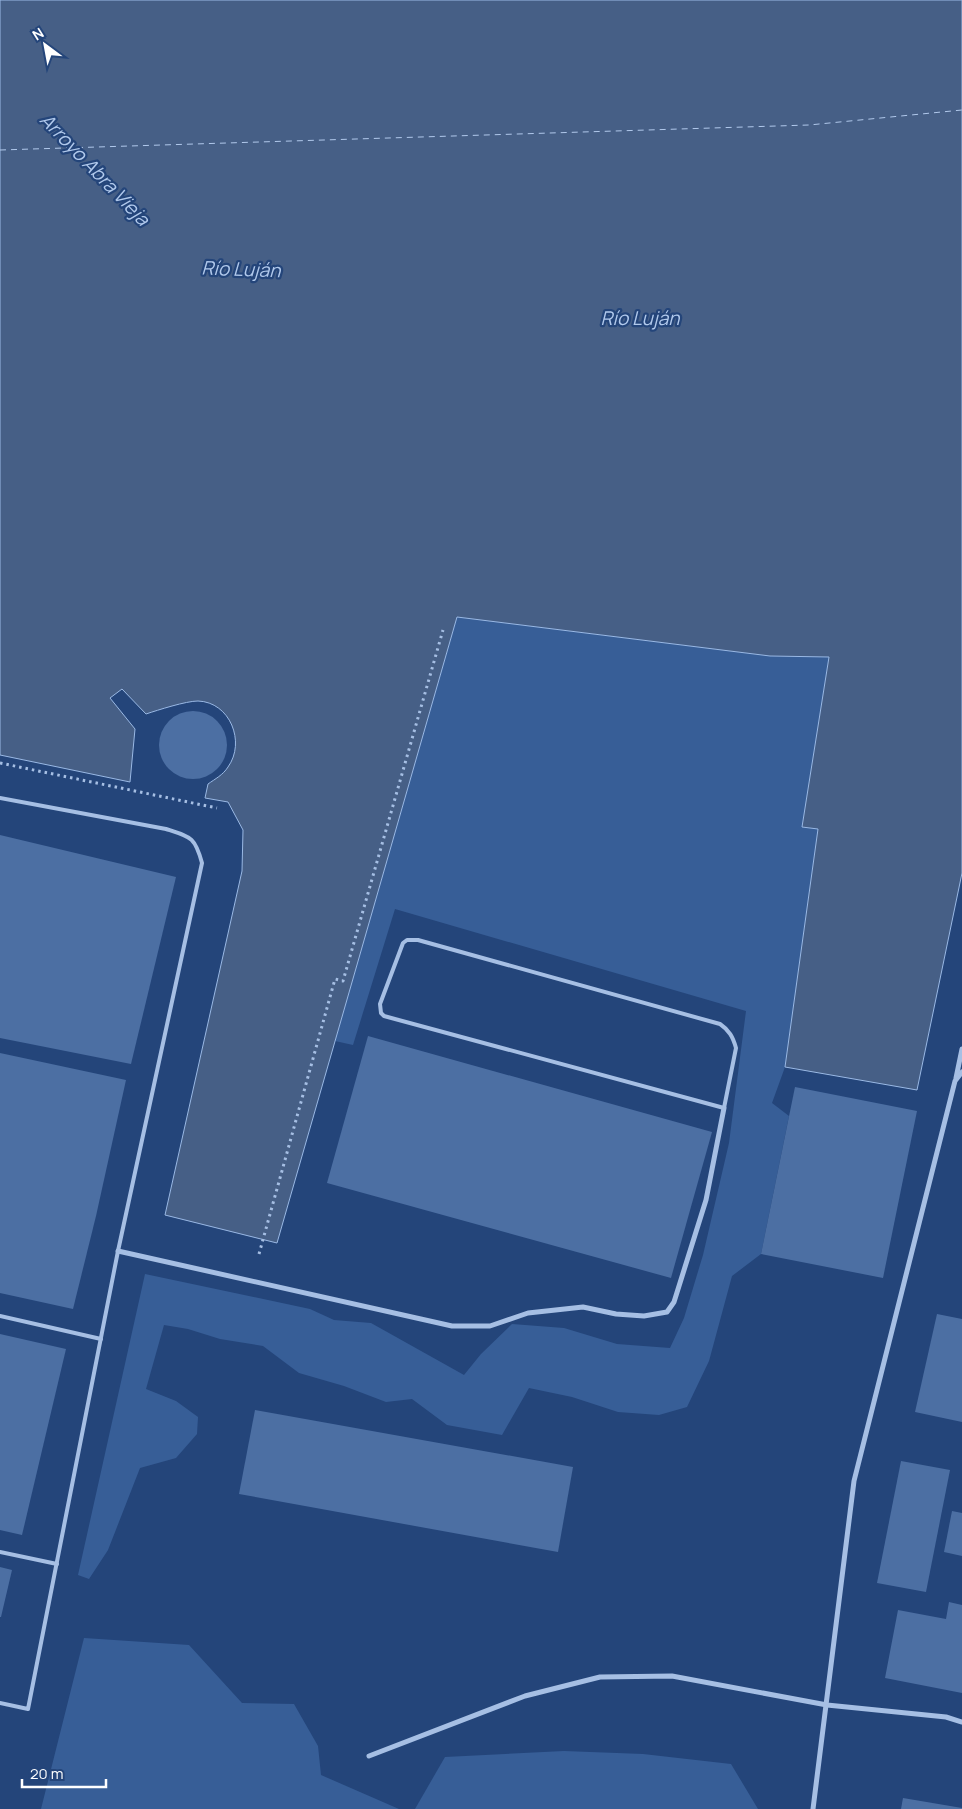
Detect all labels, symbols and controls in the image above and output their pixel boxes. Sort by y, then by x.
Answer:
north arrow [20,20,70,70]
text: N [29,23,47,44]
water label: Arroyo Abra Vieja [35,107,156,232]
water label: Río Luján [201,255,282,283]
water label: Río Luján [600,305,680,331]
scale bar [22,1756,106,1788]
text: 20 m [30,1763,63,1784]

